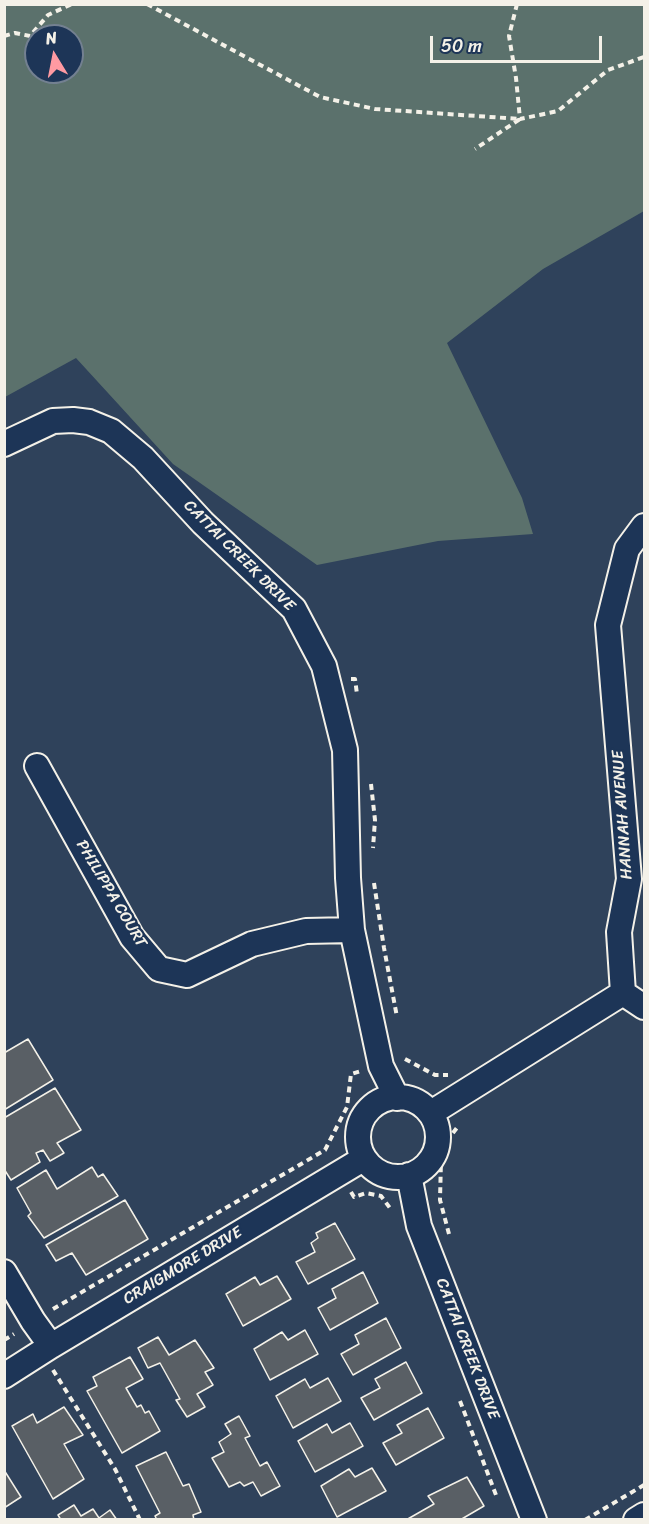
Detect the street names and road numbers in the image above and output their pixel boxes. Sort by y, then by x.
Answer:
street label: CATTAI CREEK DRIVE [179,496,299,616]
street label: HANNAH AVENUE [609,750,637,880]
street label: PHILIPPA COURT [71,837,151,951]
street label: CRAIGMORE DRIVE [120,1223,246,1309]
street label: CATTAI CREEK DRIVE [431,1276,503,1422]

